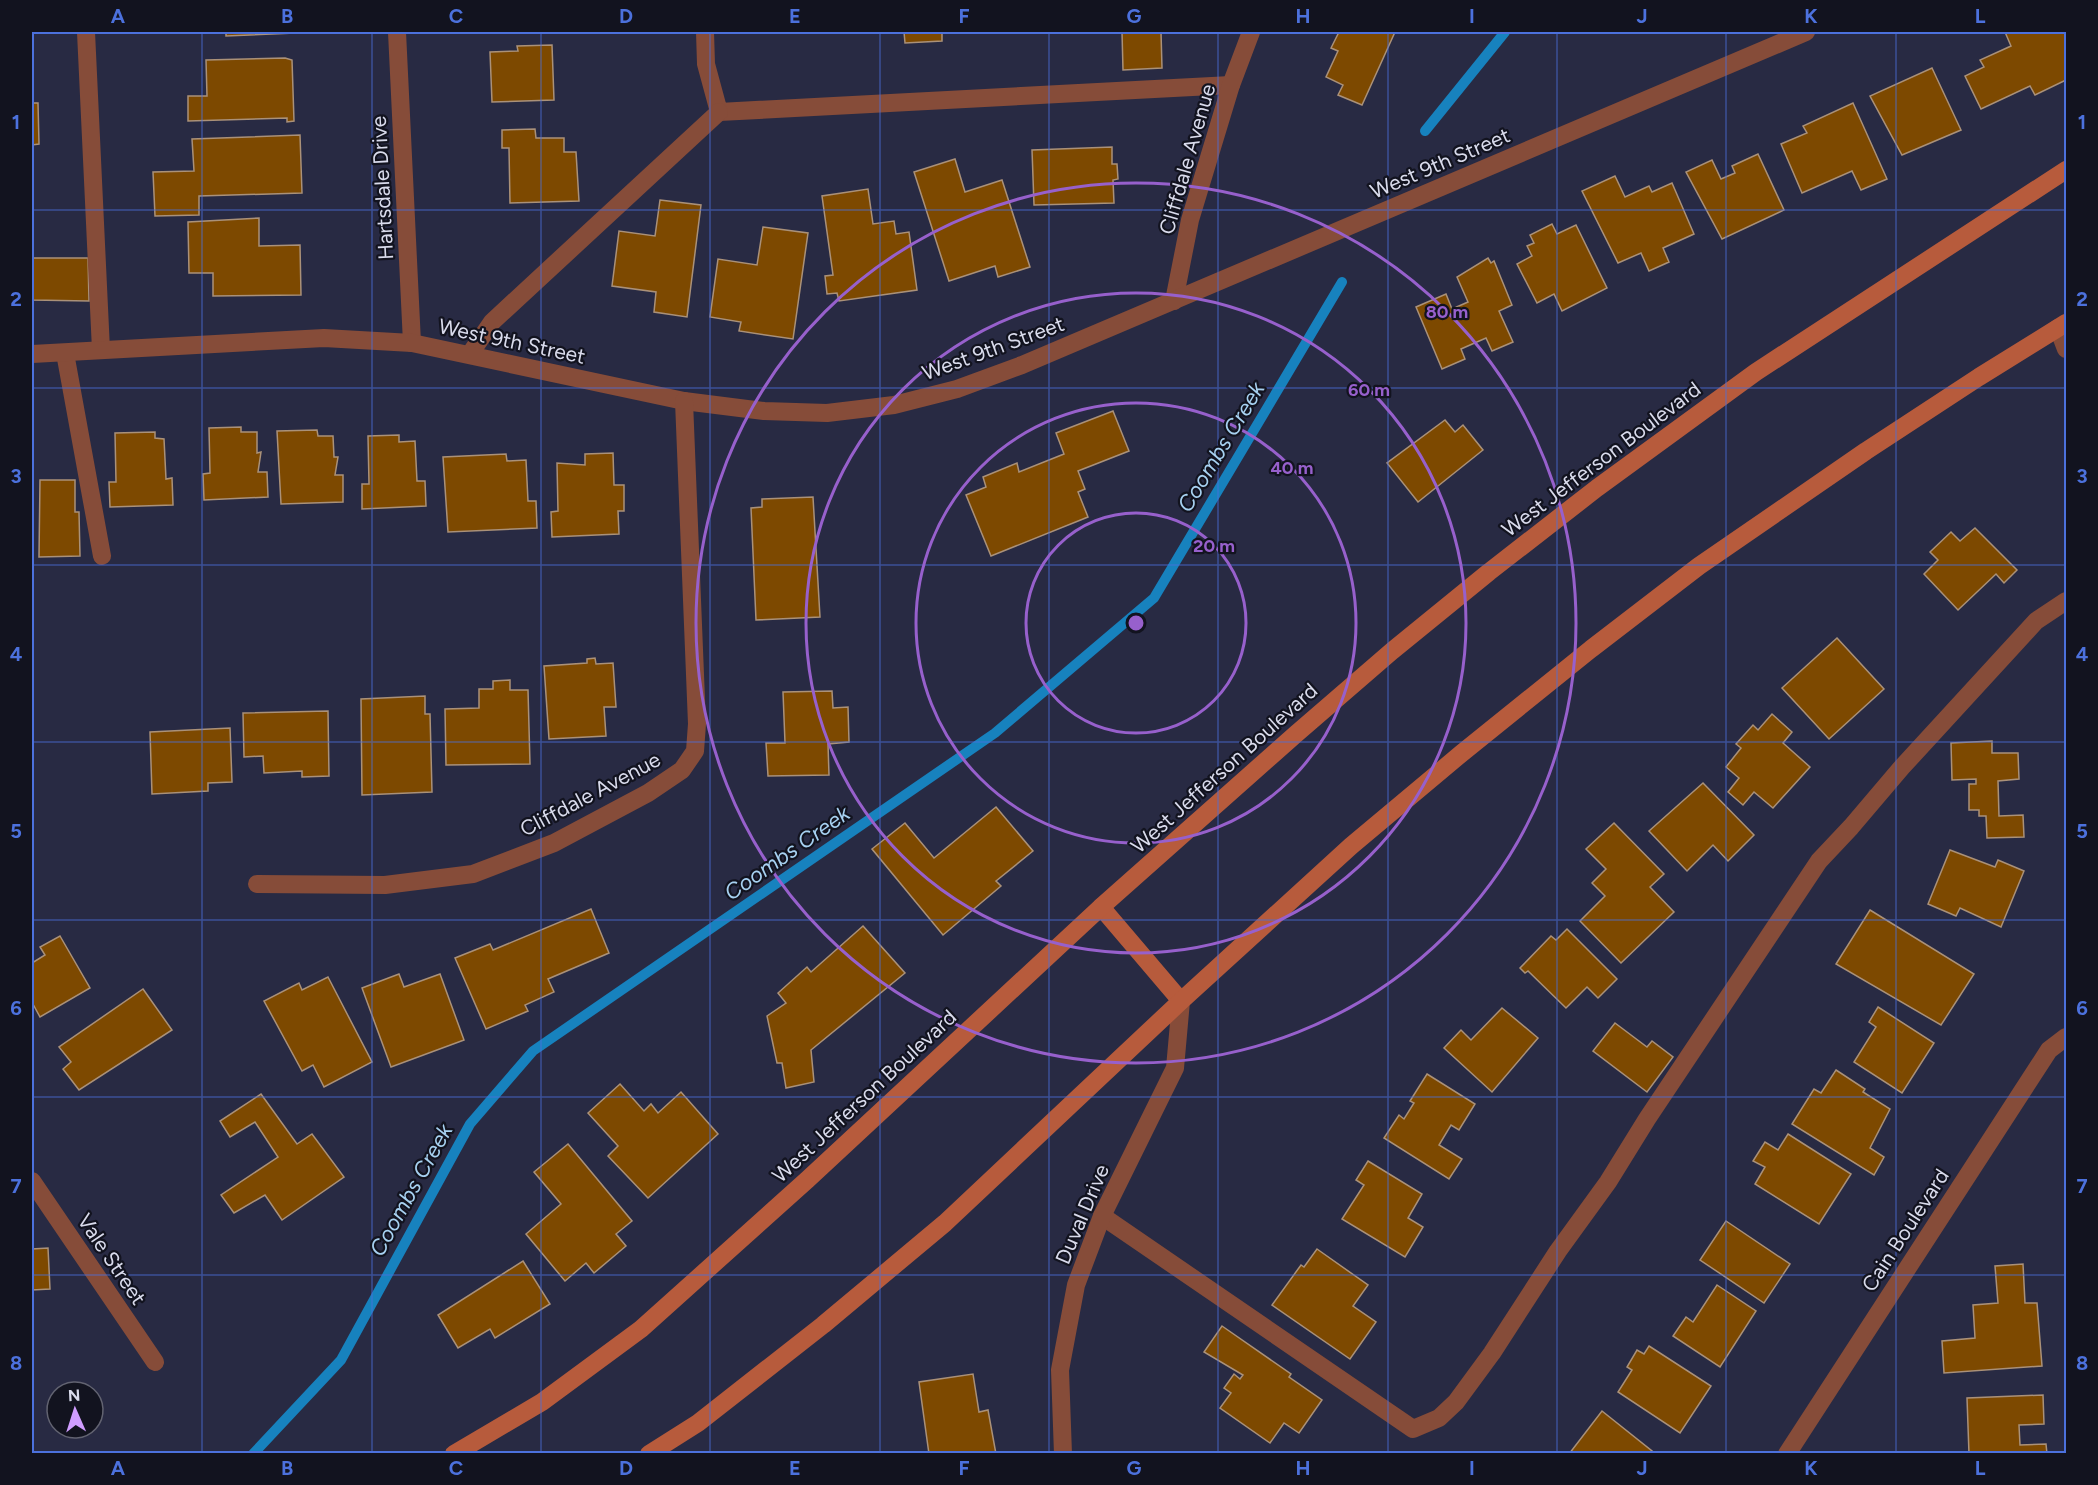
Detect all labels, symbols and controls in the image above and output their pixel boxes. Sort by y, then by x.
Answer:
text: A [111,4,126,28]
text: B [281,4,293,28]
text: C [449,4,463,28]
text: D [619,4,633,28]
text: E [789,4,801,28]
text: F [958,4,970,28]
text: G [1127,4,1142,28]
text: H [1296,4,1311,28]
text: I [1469,4,1475,28]
text: J [1636,4,1648,28]
text: K [1804,4,1818,28]
text: L [1975,4,1986,28]
street label: Cliffdale Avenue [1154,81,1220,237]
text: 1 [12,110,20,134]
text: 1 [2078,110,2086,134]
street label: Hartsdale Drive [366,115,398,261]
street label: West 9th Street [1366,122,1514,204]
text: 2 [10,287,22,311]
text: 2 [2076,287,2088,311]
text: 80 m [1426,301,1468,323]
street label: West 9th Street [919,311,1067,385]
street label: West 9th Street [436,313,588,369]
water label: Coombs Creek [1172,376,1271,517]
street label: West Jefferson Boulevard [1497,376,1705,542]
text: 60 m [1348,379,1390,401]
text: 40 m [1270,457,1314,479]
text: 3 [10,464,22,488]
text: 3 [2076,464,2088,488]
text: 20 m [1193,535,1235,557]
centre of rings [1126,613,1146,633]
text: 4 [10,642,23,666]
text: 4 [2076,642,2089,666]
street label: West Jefferson Boulevard [1126,678,1322,858]
street label: Cliffdale Avenue [516,746,664,842]
water label: Coombs Creek [719,799,856,906]
text: 5 [10,819,22,843]
text: 5 [2076,819,2088,843]
text: 6 [10,996,22,1020]
text: 6 [2076,996,2088,1020]
street label: West Jefferson Boulevard [767,1004,961,1188]
water label: Coombs Creek [364,1118,459,1261]
street label: Duval Drive [1050,1160,1114,1268]
street label: Cain Boulevard [1856,1164,1954,1296]
text: 7 [10,1174,22,1198]
text: 7 [2076,1174,2088,1198]
street label: Vale Street [72,1209,152,1309]
text: 8 [10,1351,22,1375]
text: 8 [2076,1351,2088,1375]
north arrow [45,1380,105,1440]
text: N [68,1386,81,1405]
text: A [111,1456,126,1480]
text: B [281,1456,293,1480]
text: C [449,1456,463,1480]
text: D [619,1456,633,1480]
text: E [789,1456,801,1480]
text: F [958,1456,970,1480]
text: G [1127,1456,1142,1480]
text: H [1296,1456,1311,1480]
text: I [1469,1456,1475,1480]
text: J [1636,1456,1648,1480]
text: K [1804,1456,1818,1480]
text: L [1975,1456,1986,1480]

